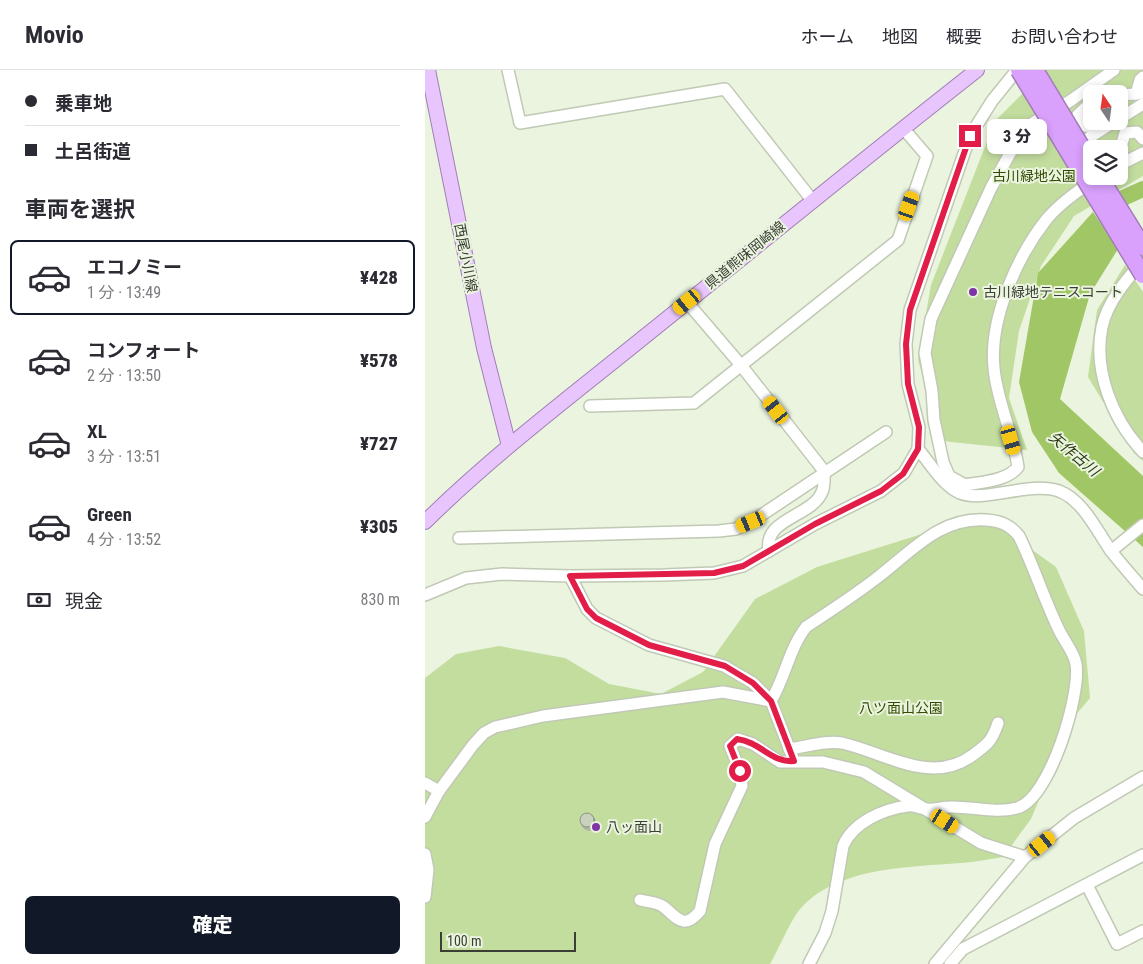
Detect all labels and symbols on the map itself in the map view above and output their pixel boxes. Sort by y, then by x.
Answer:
north arrow [1083,85,1127,130]
callout: 3 分 [987,118,1047,154]
route end [959,125,981,147]
park label: 古川緑地公園 [992,168,1076,184]
car [897,189,920,223]
street label: 県道熊味岡崎線 [702,218,788,292]
street label: 西尾小川線 [451,222,481,294]
place label: 古川緑地テニスコート [983,284,1123,300]
marker: 古川緑地テニスコート [967,286,979,298]
car [670,287,703,317]
car [760,394,791,426]
car [999,424,1022,456]
water label: 矢作古川 [1045,428,1104,481]
car [734,509,767,535]
park label: 八ツ面山公園 [859,700,943,716]
route start [729,760,751,782]
car [928,807,961,835]
place label: 八ッ面山 [606,819,662,835]
marker: 八ッ面山 [590,821,602,833]
car [1025,829,1058,859]
scale bar [440,929,576,952]

